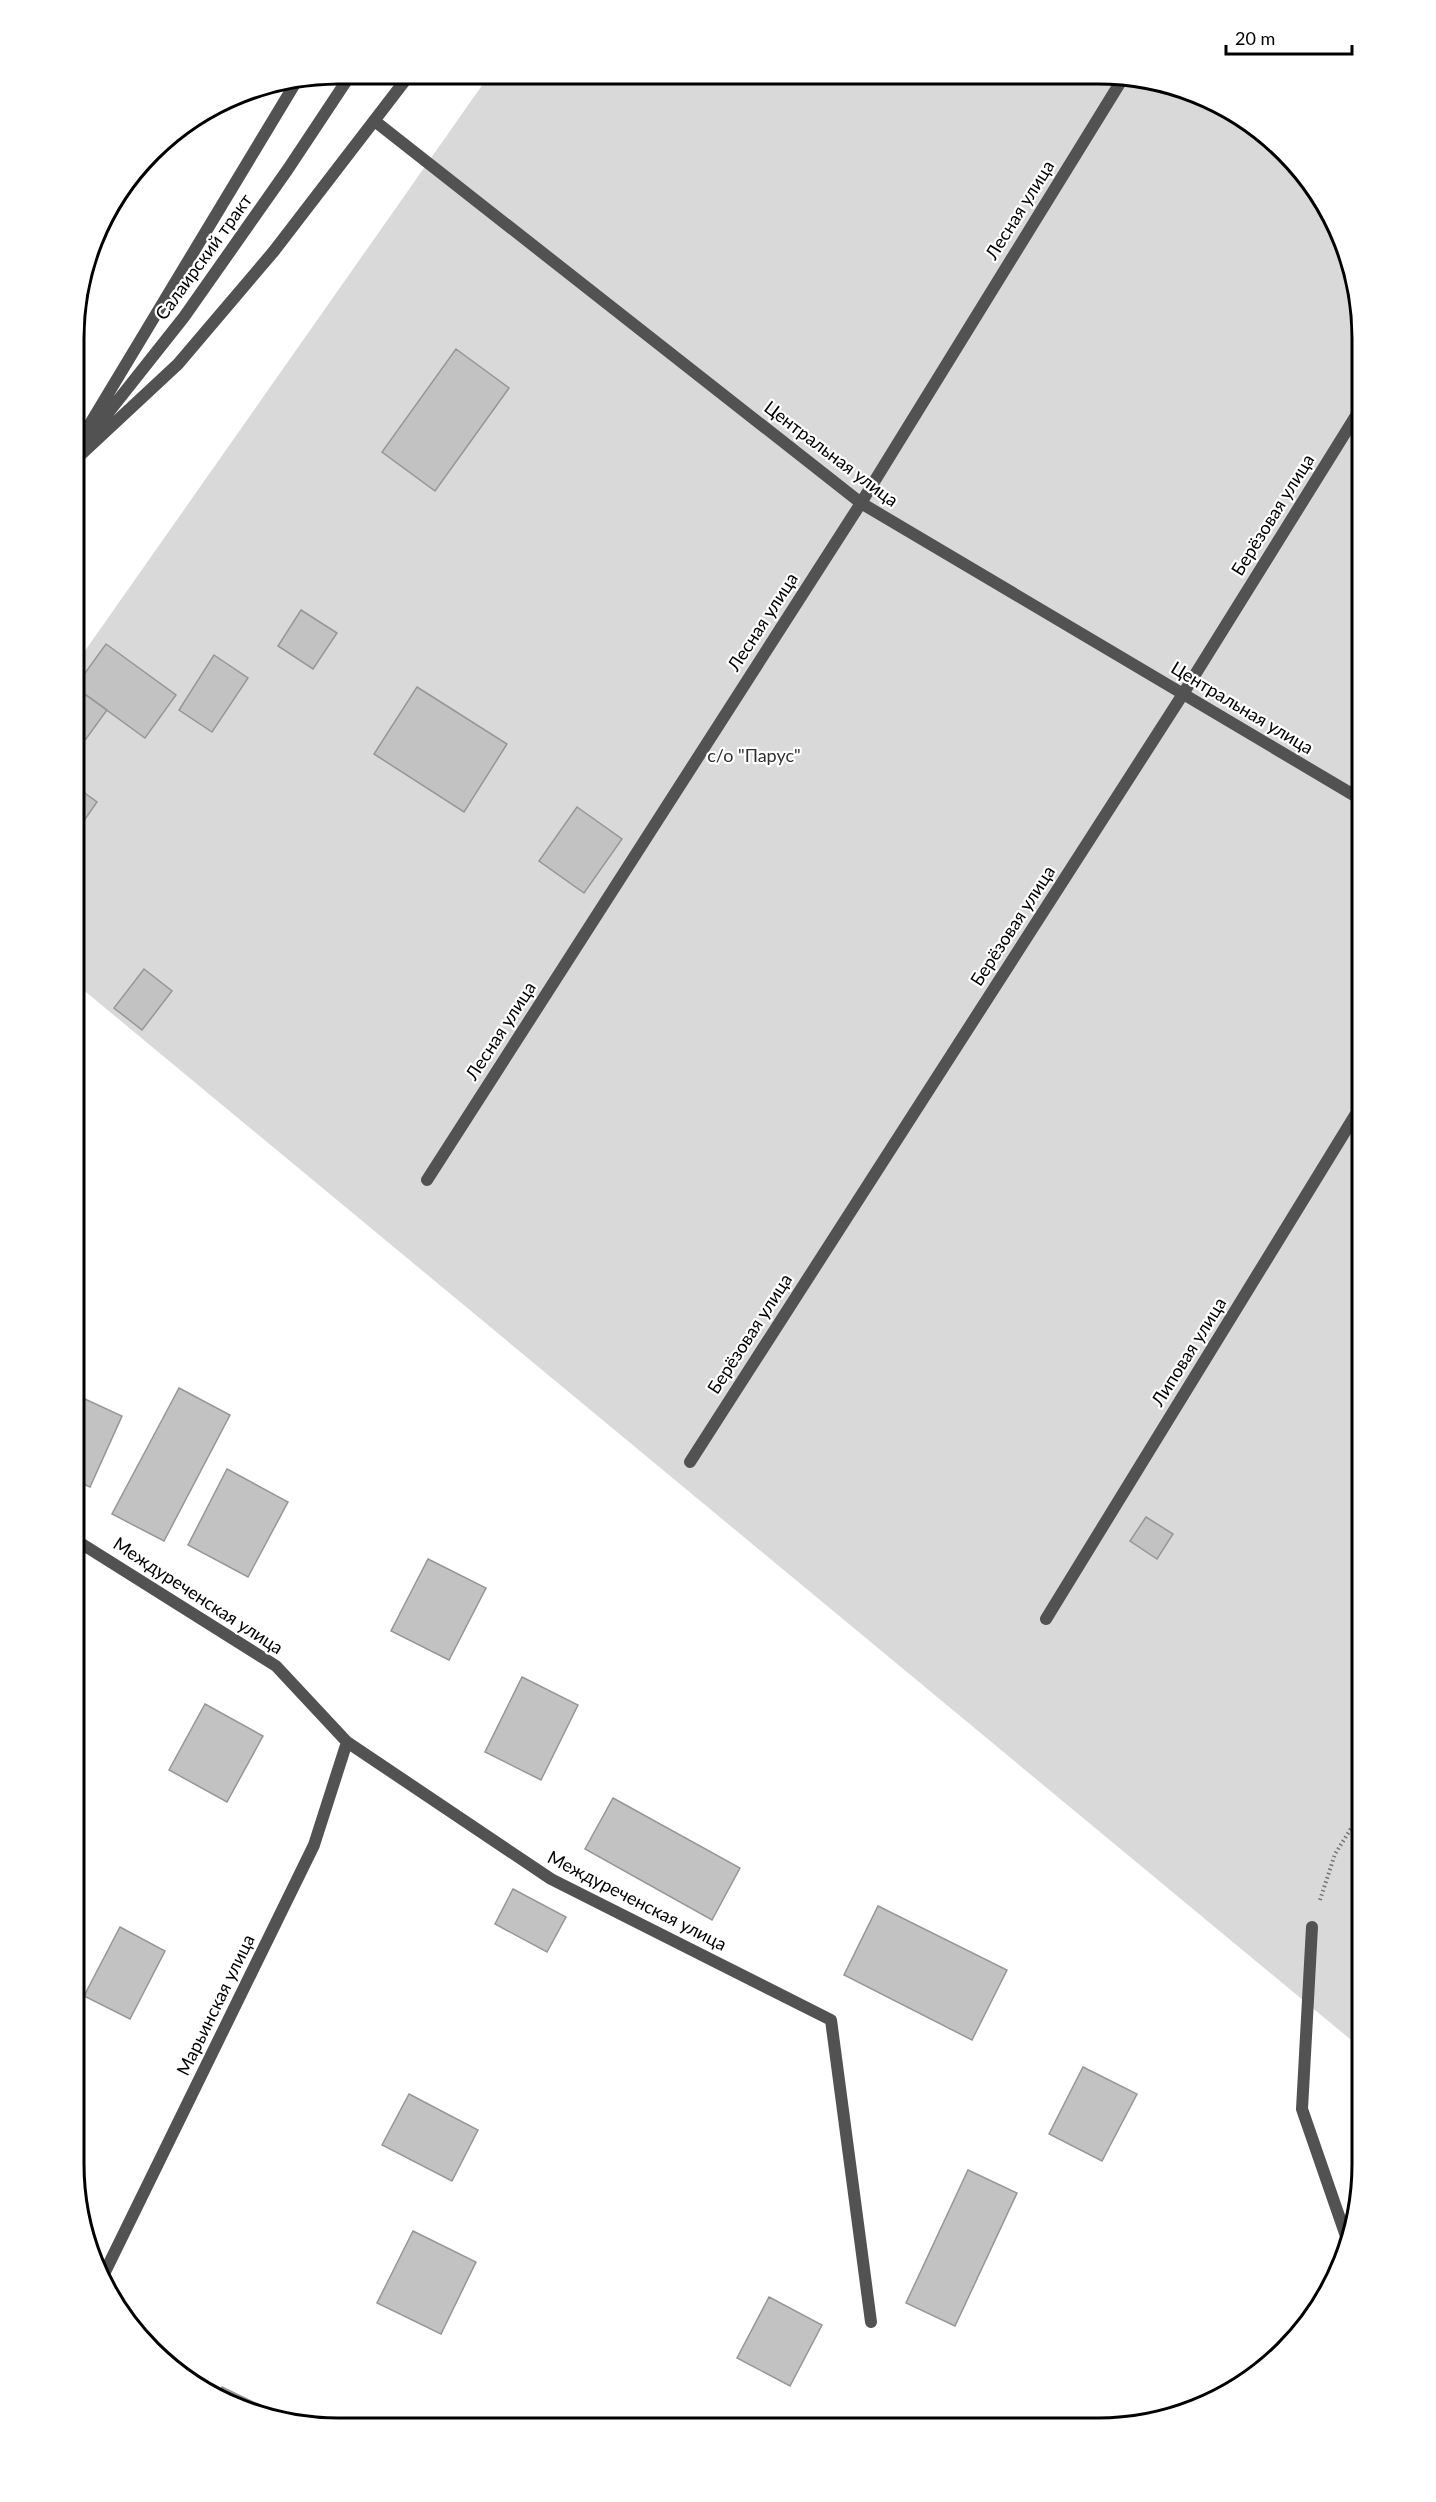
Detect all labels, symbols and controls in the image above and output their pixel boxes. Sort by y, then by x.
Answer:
scale bar [1226,18,1352,56]
text: 20 m [1235,27,1275,49]
street label: Лесная улица [979,156,1058,264]
street label: Салаирский тракт [150,189,256,324]
street label: Центральная улица [760,396,903,511]
street label: Берёзовая улица [1226,450,1318,579]
street label: Лесная улица [722,568,802,676]
street label: Центральная улица [1167,656,1318,758]
park label: с/о "Парус" [707,744,801,766]
street label: Берёзовая улица [965,861,1059,990]
street label: Лесная улица [460,977,540,1085]
street label: Берёзовая улица [702,1269,796,1398]
street label: Липовая улица [1145,1293,1230,1411]
street label: Междуреченская улица [110,1532,288,1658]
street label: Междуреченская улица [544,1845,731,1955]
street label: Марьинская улица [171,1930,259,2079]

